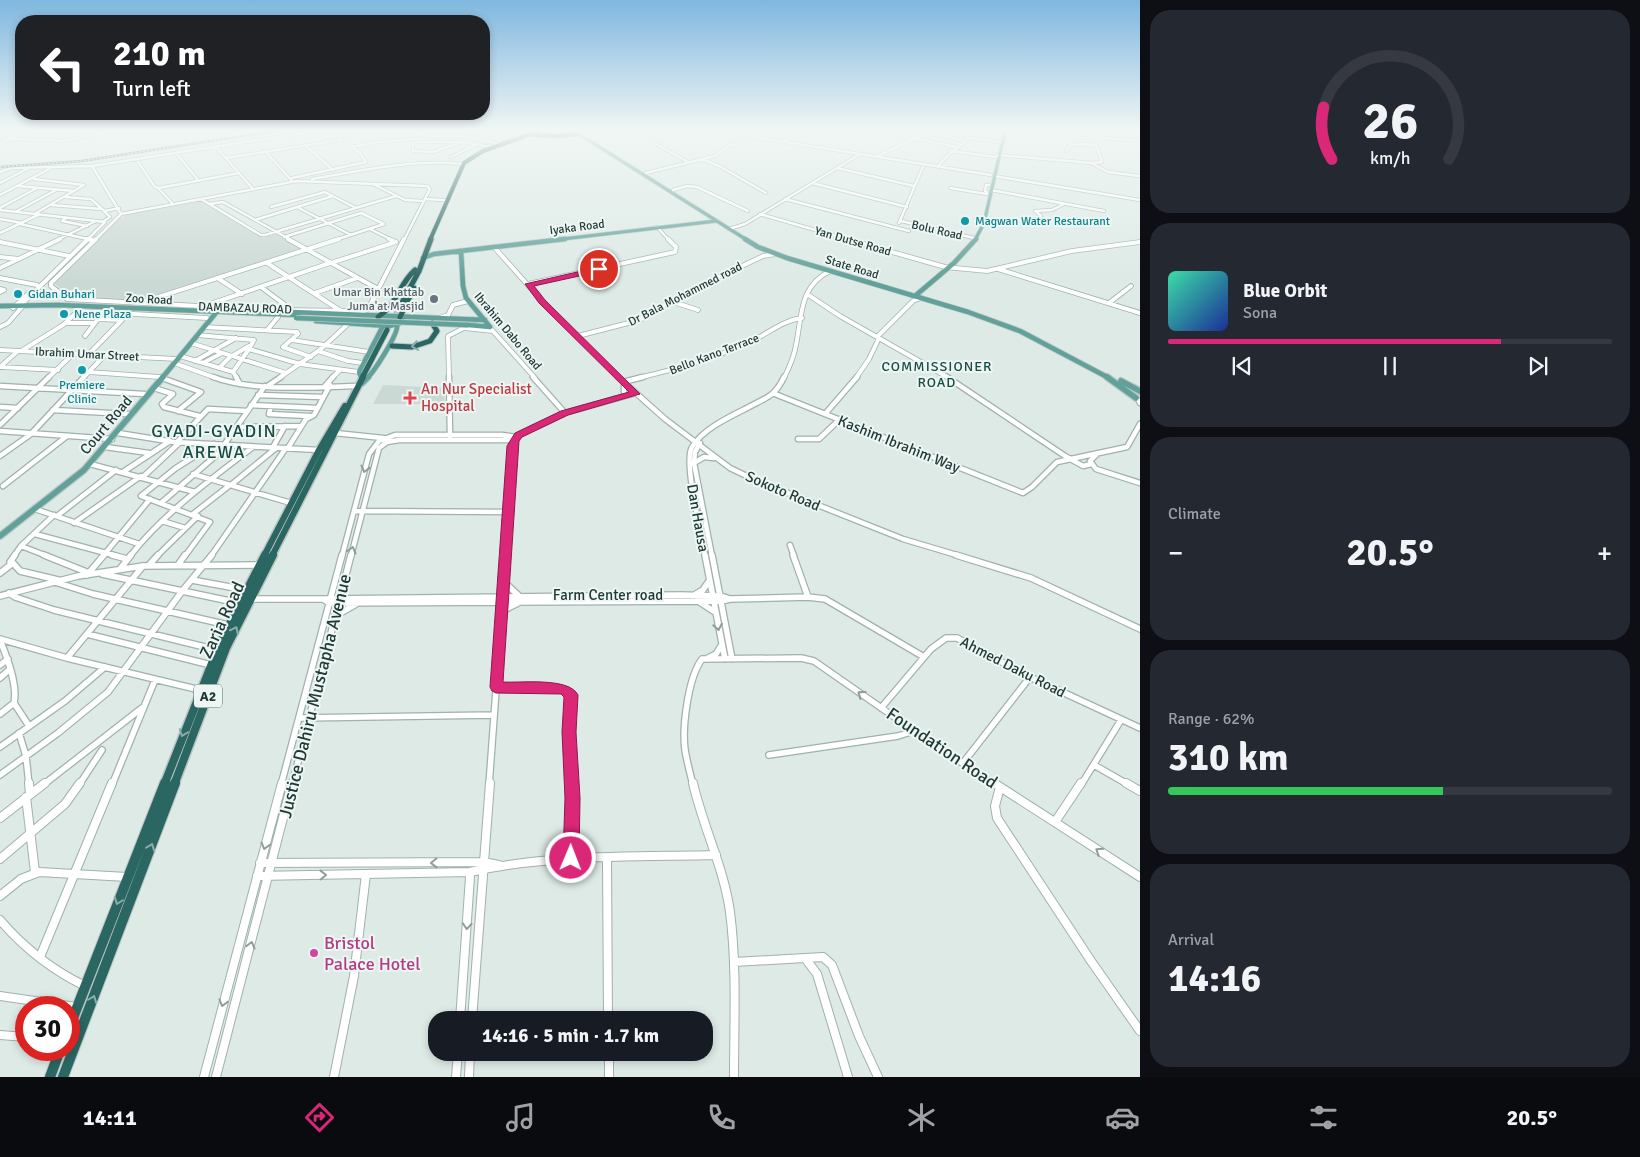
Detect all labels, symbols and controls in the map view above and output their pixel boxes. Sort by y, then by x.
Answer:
text: 210 m [113,32,206,75]
icon: left [30,35,95,100]
text: Turn left [113,75,191,102]
text: 26 [1362,89,1418,153]
text: km/h [1370,147,1410,169]
place label: Magwan Water Restaurant [975,214,1110,229]
marker: Magwan Water Restaurant [959,215,971,227]
street label: Iyaka Road [549,217,606,238]
street label: Bolu Road [910,217,964,244]
street label: Yan Dutse Road [813,223,893,260]
pin [578,248,620,290]
street label: State Road [823,252,880,283]
icon: arrive [585,255,613,283]
street label: Dr Bala Mohammed road [626,259,745,330]
text: Blue Orbit [1243,279,1327,303]
place label: Umar Bin Khattab Juma'at Masjid [333,285,424,314]
place label: Gidan Buhari [28,287,95,302]
marker: Gidan Buhari [12,288,24,300]
street label: Ibrahim Dabo Road [471,289,545,373]
street label: Zoo Road [125,291,173,308]
marker: Umar Bin Khattab Juma'at Masjid [428,293,440,305]
street label: DAMBAZAU ROAD [198,299,292,318]
text: Sona [1243,303,1277,323]
place label: Nene Plaza [74,307,131,322]
marker: Nene Plaza [58,308,70,320]
street label: Bello Kano Terrace [667,330,761,378]
one-way arrow [411,340,420,351]
street label: Ibrahim Umar Street [35,344,139,365]
icon: previous [1228,352,1256,380]
icon: pause [1376,352,1404,380]
icon: next [1524,352,1552,380]
district label: COMMISSIONER ROAD [882,358,993,391]
marker: Premiere Clinic [76,364,88,376]
place label: Premiere Clinic [59,378,105,407]
place label: An Nur Specialist Hospital [421,380,532,415]
marker: An Nur Specialist Hospital [403,391,417,405]
street label: Court Road [76,392,136,458]
street label: Kashim Ibrahim Way [835,411,963,477]
district label: GYADI-GYADIN AREWA [151,420,277,463]
one-way arrow [360,464,370,472]
street label: Sokoto Road [743,467,823,515]
street label: Dan Hausa [683,483,713,553]
text: Climate [1168,504,1221,524]
text: 20.5° [1346,529,1434,576]
text: − [1168,536,1183,570]
text: + [1597,536,1612,570]
one-way arrow [346,547,356,555]
street label: Justice Dahiru Mustapha Avenue [274,572,356,820]
street label: Zaria Road [195,578,249,662]
street label: Farm Center road [553,586,663,604]
one-way arrow [712,623,723,632]
one-way arrow [229,626,239,635]
street label: Ahmed Daku Road [957,633,1069,701]
road number: A2 [194,684,222,708]
one-way arrow [857,691,867,700]
street label: Foundation Road [882,703,1002,793]
text: Range · 62% [1168,709,1254,729]
one-way arrow [179,729,189,737]
text: 310 km [1168,734,1289,781]
position arrow [544,831,596,883]
one-way arrow [260,841,271,850]
one-way arrow [145,843,155,852]
one-way arrow [1095,847,1104,857]
one-way arrow [430,858,438,869]
one-way arrow [320,870,327,880]
one-way arrow [114,896,124,905]
one-way arrow [462,922,473,930]
text: Arrival [1168,930,1214,950]
place label: Bristol Palace Hotel [324,932,420,975]
one-way arrow [245,941,256,950]
marker: Bristol Palace Hotel [308,947,320,959]
text: 14:16 [1168,955,1261,1002]
one-way arrow [87,995,98,1004]
speed limit sign: 30 [15,996,80,1061]
one-way arrow [219,998,229,1006]
text: 14:16 · 5 min · 1.7 km [482,1024,659,1048]
icon: directions [302,1100,337,1135]
icon: music [503,1100,538,1135]
icon: phone [704,1100,739,1135]
icon: climate [904,1100,939,1135]
icon: car [1105,1100,1140,1135]
icon: filters [1306,1100,1341,1135]
text: 14:11 [83,1104,137,1131]
text: 20.5° [1506,1104,1557,1131]

